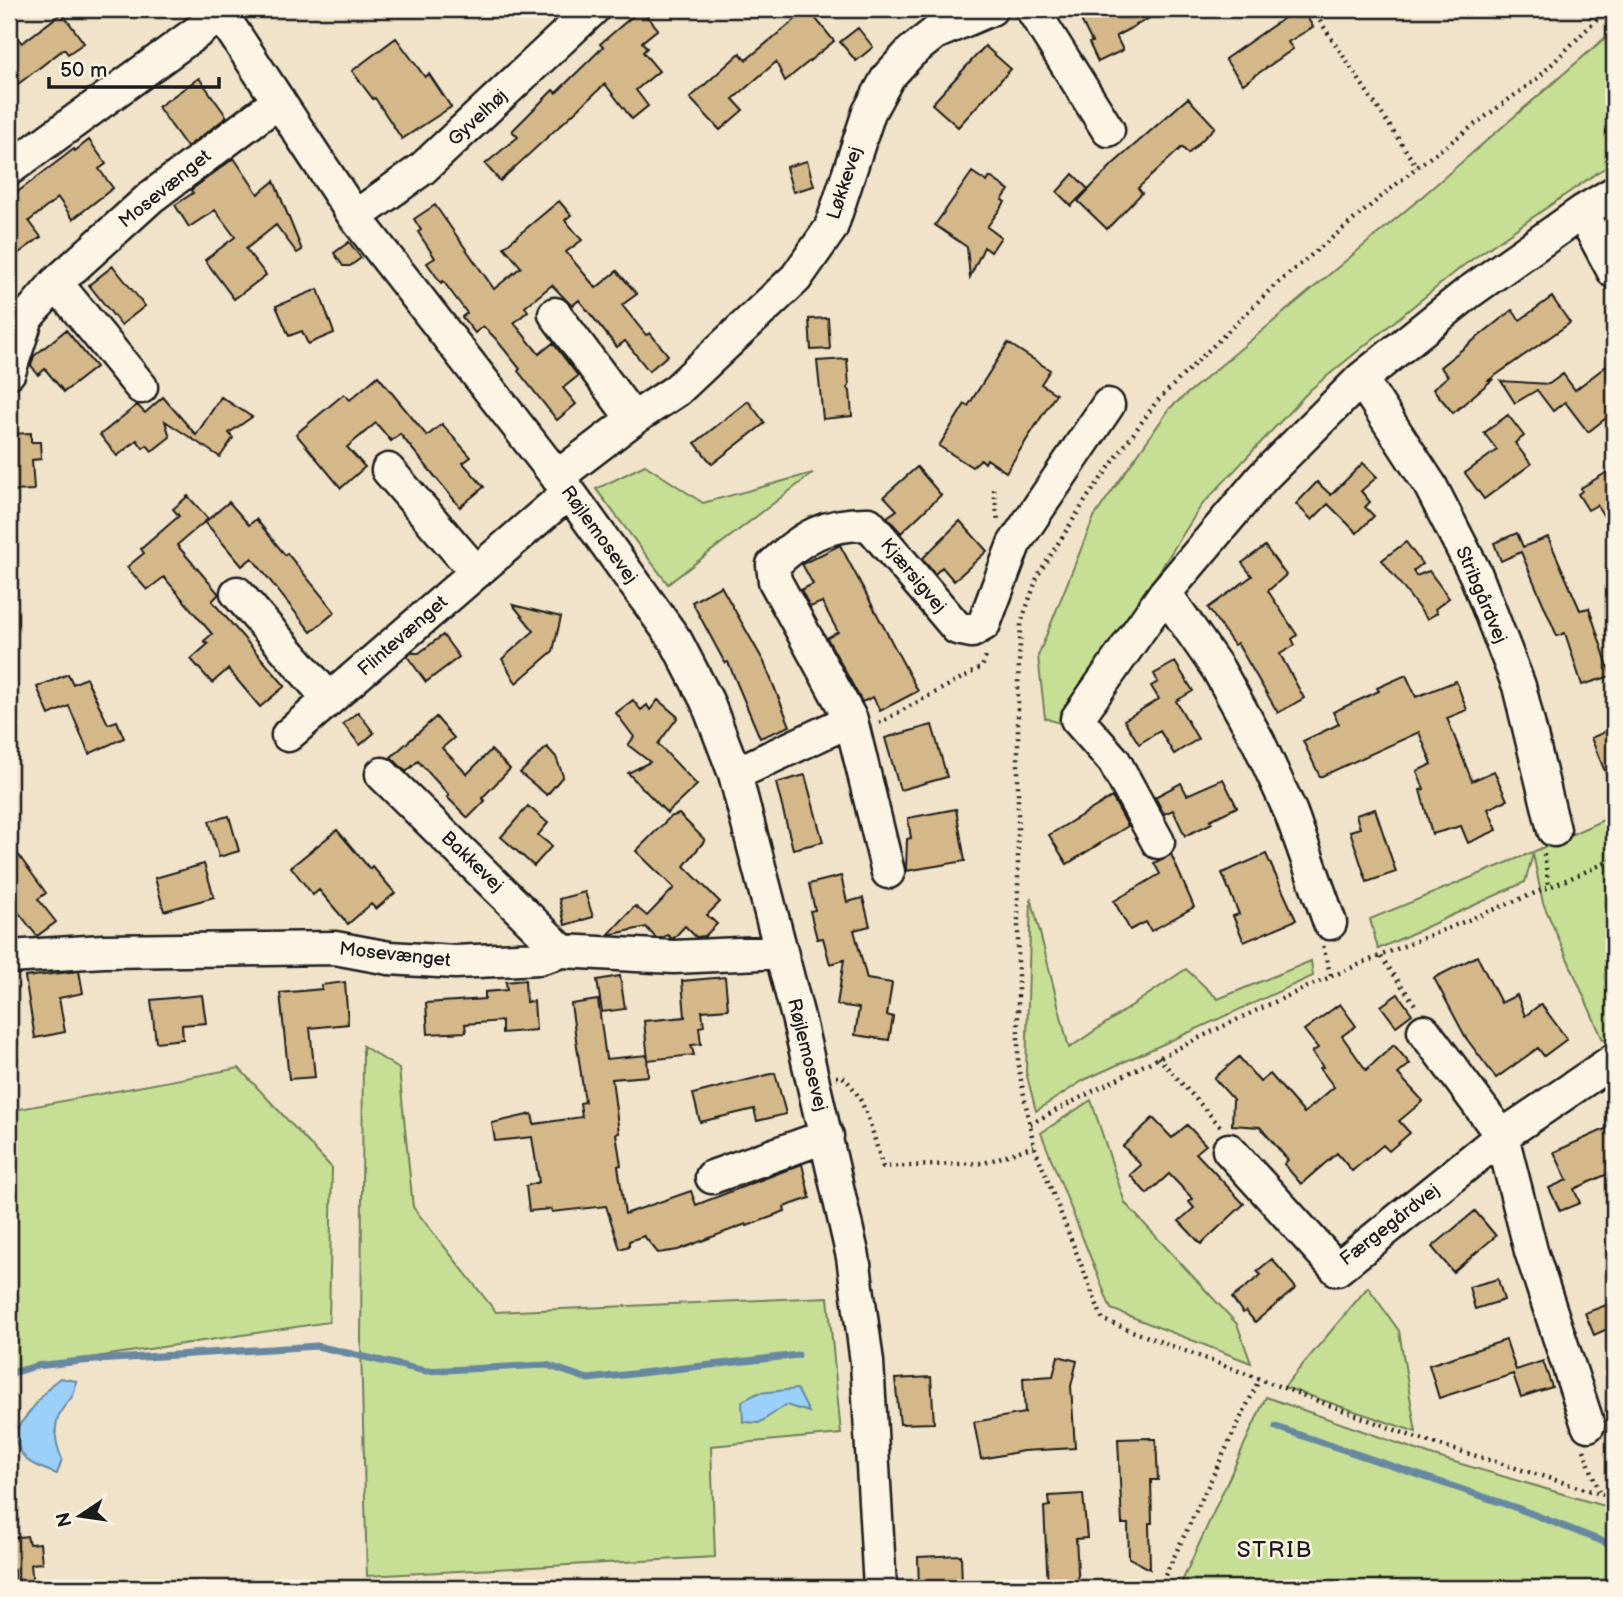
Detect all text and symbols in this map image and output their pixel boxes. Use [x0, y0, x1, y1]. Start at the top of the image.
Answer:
scale bar [49, 46, 219, 90]
text: 50 m [60, 58, 107, 83]
street label: Gyvelhøj [444, 85, 512, 151]
street label: Løkkevej [822, 144, 868, 222]
street label: Mosevænget [114, 145, 216, 233]
street label: Røjlemosevej [556, 482, 642, 588]
street label: Kjærsigvej [875, 534, 951, 618]
street label: Stribgårdvej [1450, 543, 1512, 647]
street label: Flintevænget [353, 591, 453, 681]
street label: Bakkevej [436, 827, 508, 897]
street label: Mosevænget [338, 938, 452, 972]
street label: Røjlemosevej [782, 996, 832, 1114]
street label: Færgegårdvej [1336, 1179, 1444, 1271]
north arrow [46, 1482, 116, 1552]
text: N [52, 1510, 78, 1529]
district label: STRIB [1237, 1536, 1313, 1564]

